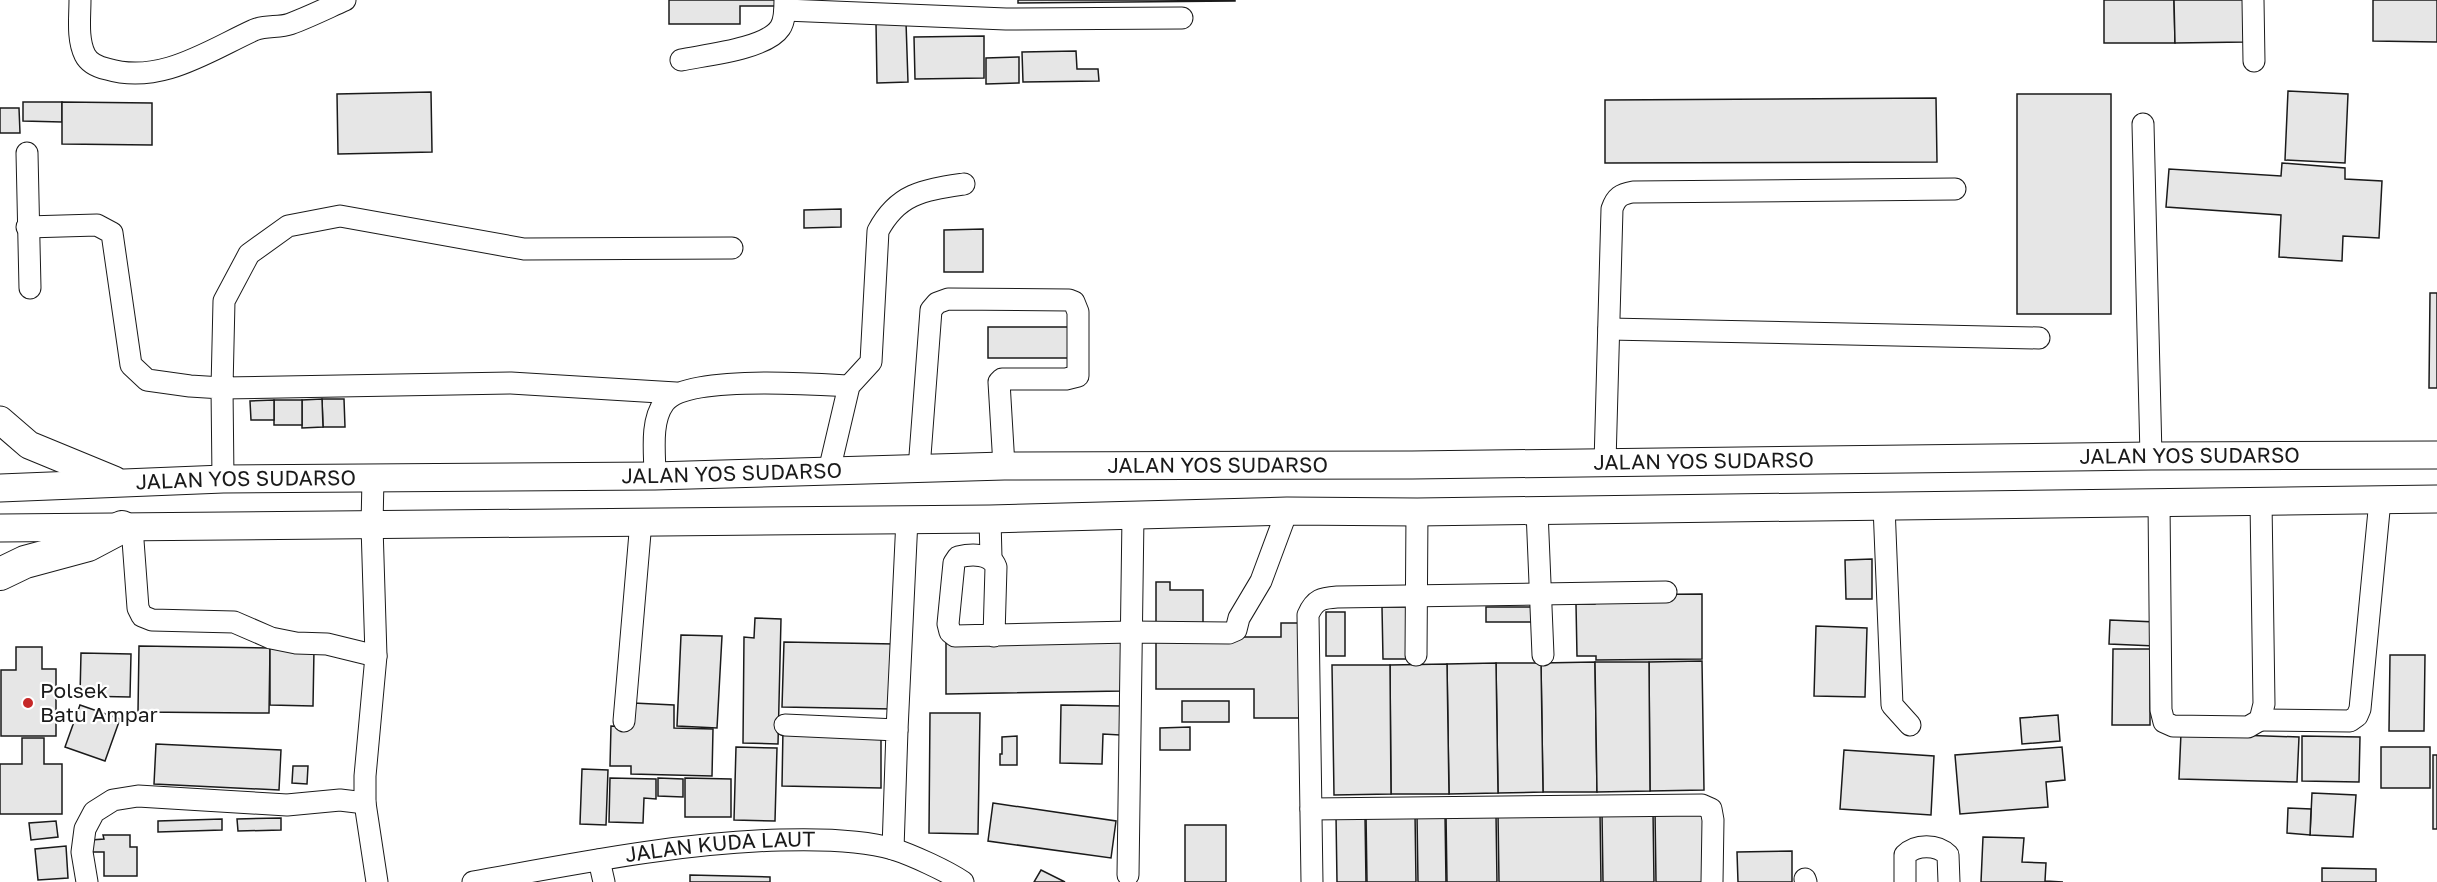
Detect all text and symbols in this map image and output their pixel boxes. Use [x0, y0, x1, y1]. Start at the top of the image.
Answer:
street label: JALAN YOS SUDARSO [2079, 441, 2300, 469]
street label: JALAN YOS SUDARSO [1593, 446, 1814, 475]
street label: JALAN YOS SUDARSO [1107, 451, 1328, 478]
street label: JALAN YOS SUDARSO [621, 457, 842, 488]
street label: JALAN YOS SUDARSO [135, 464, 356, 495]
place label: Polsek Batu Ampar [40, 677, 158, 727]
marker: Polsek Batu Ampar [21, 696, 35, 710]
street label: JALAN KUDA LAUT [623, 826, 815, 867]

